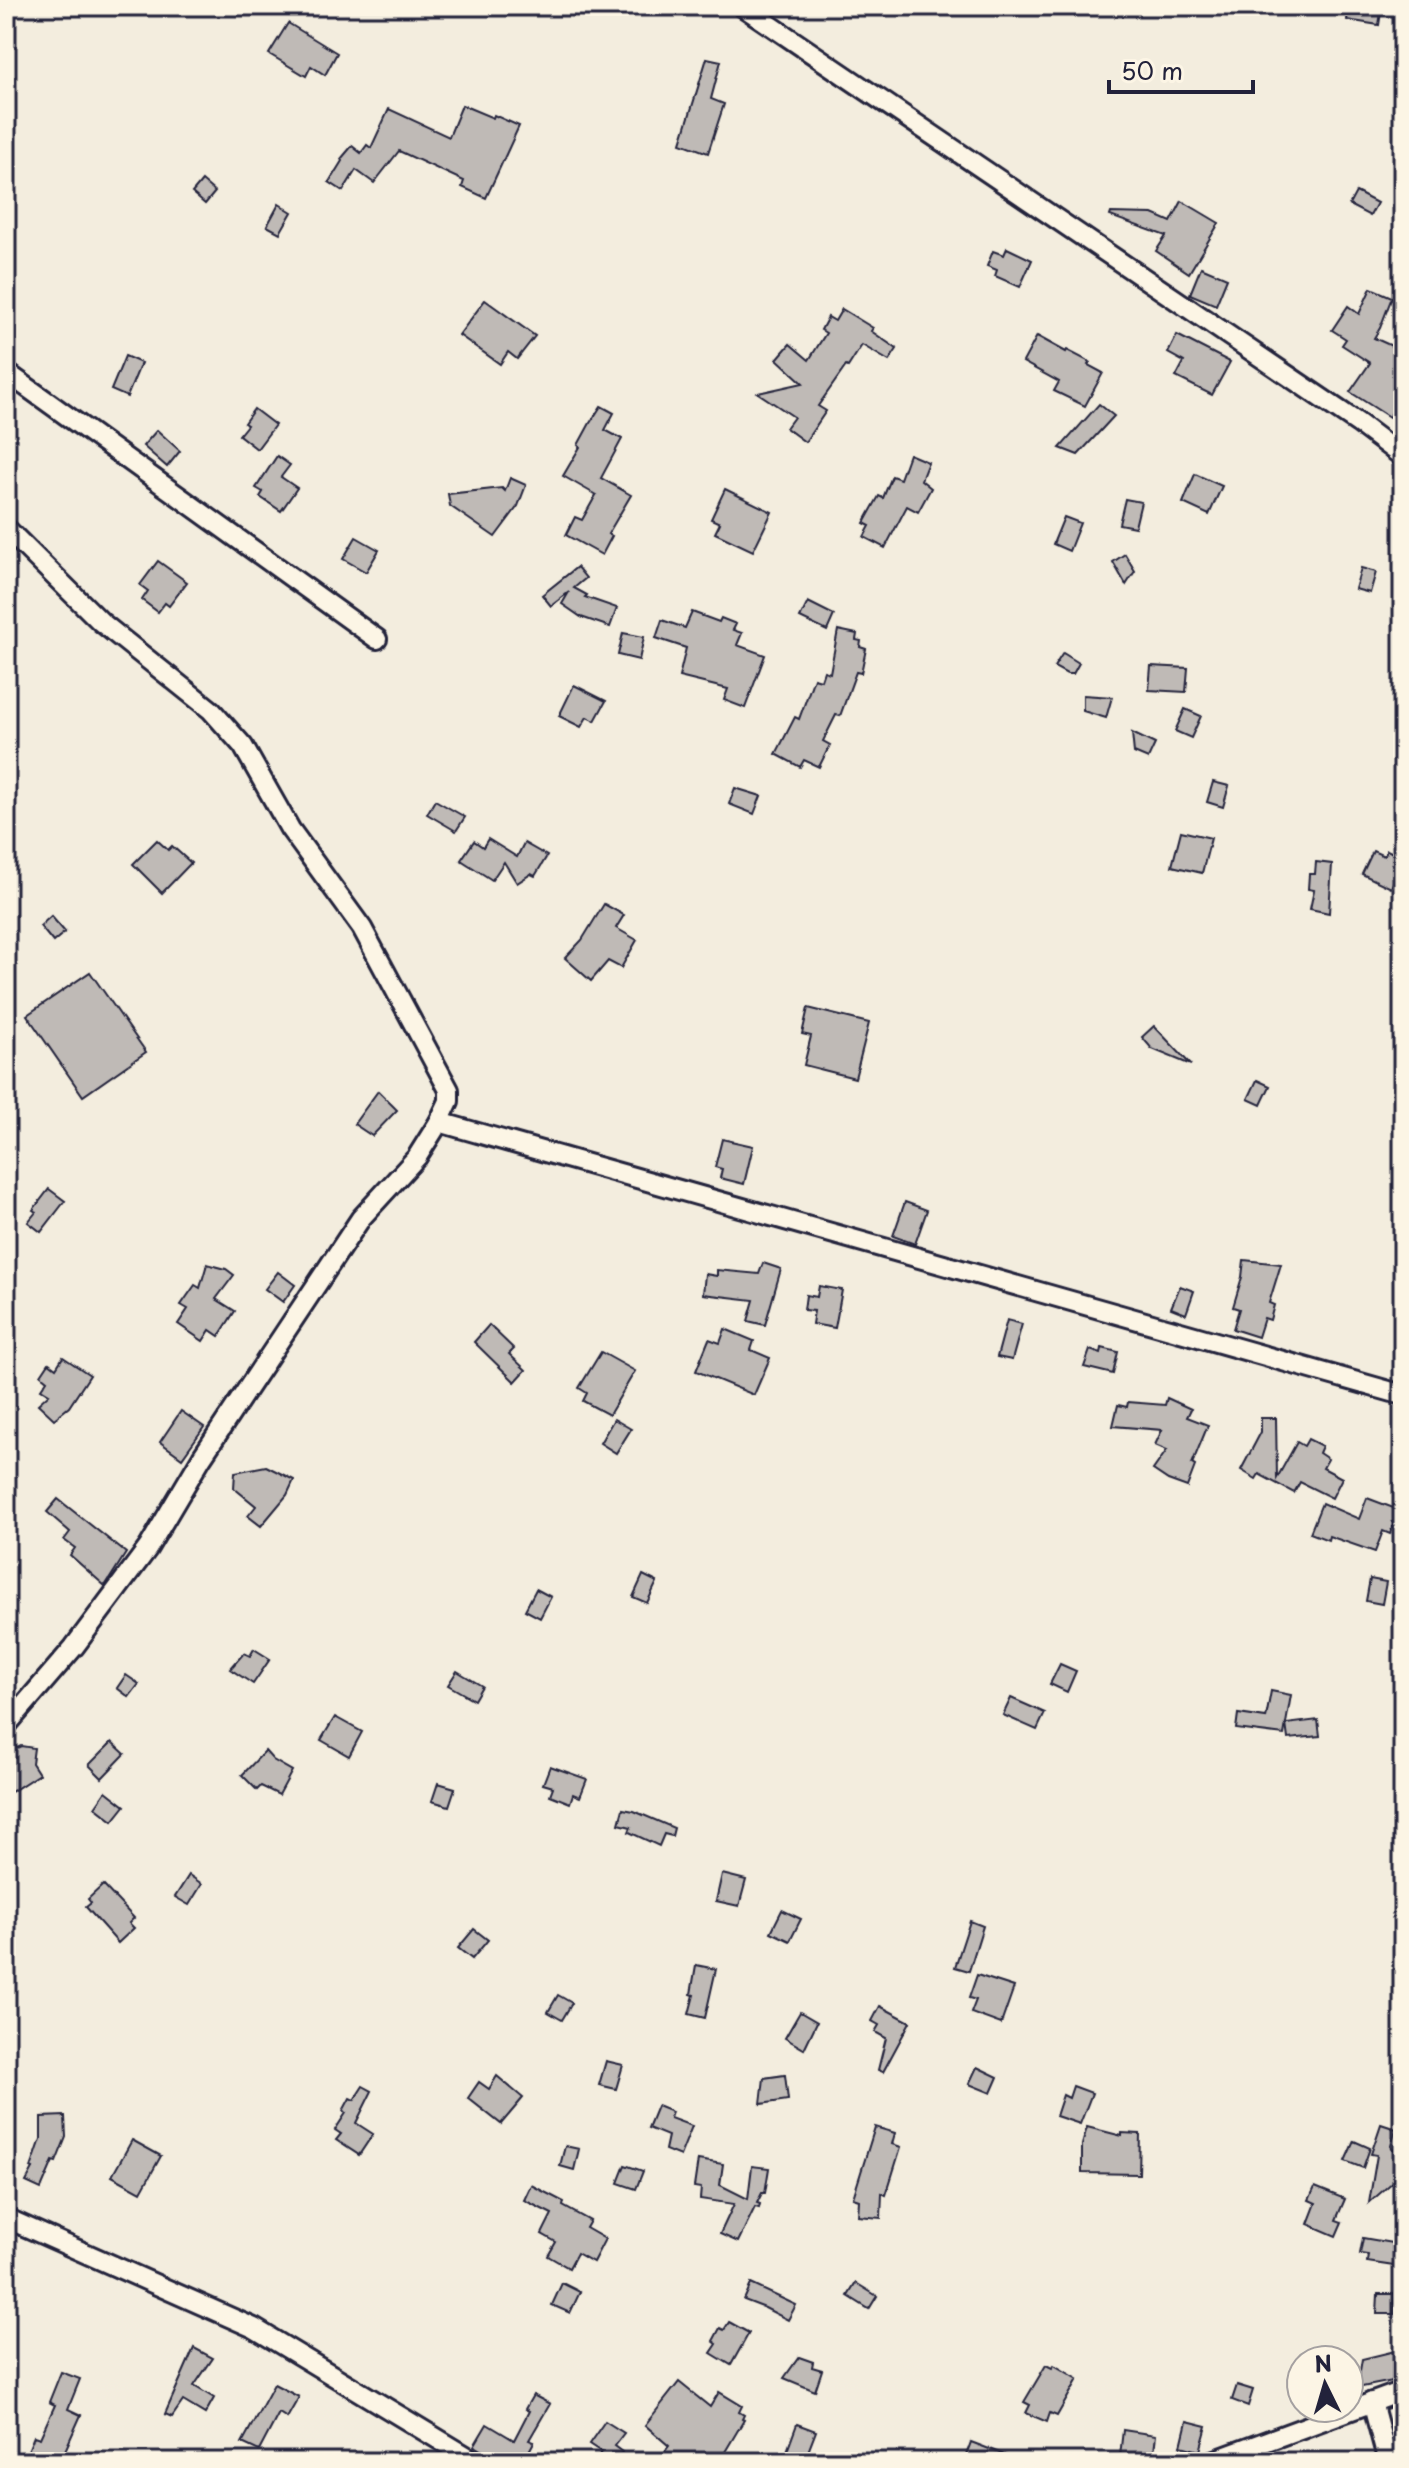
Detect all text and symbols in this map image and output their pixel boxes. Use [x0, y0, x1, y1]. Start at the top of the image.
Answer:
scale bar [1109, 44, 1253, 94]
text: 50 m [1121, 52, 1183, 88]
north arrow [1285, 2344, 1365, 2424]
text: N [1313, 2345, 1333, 2380]

